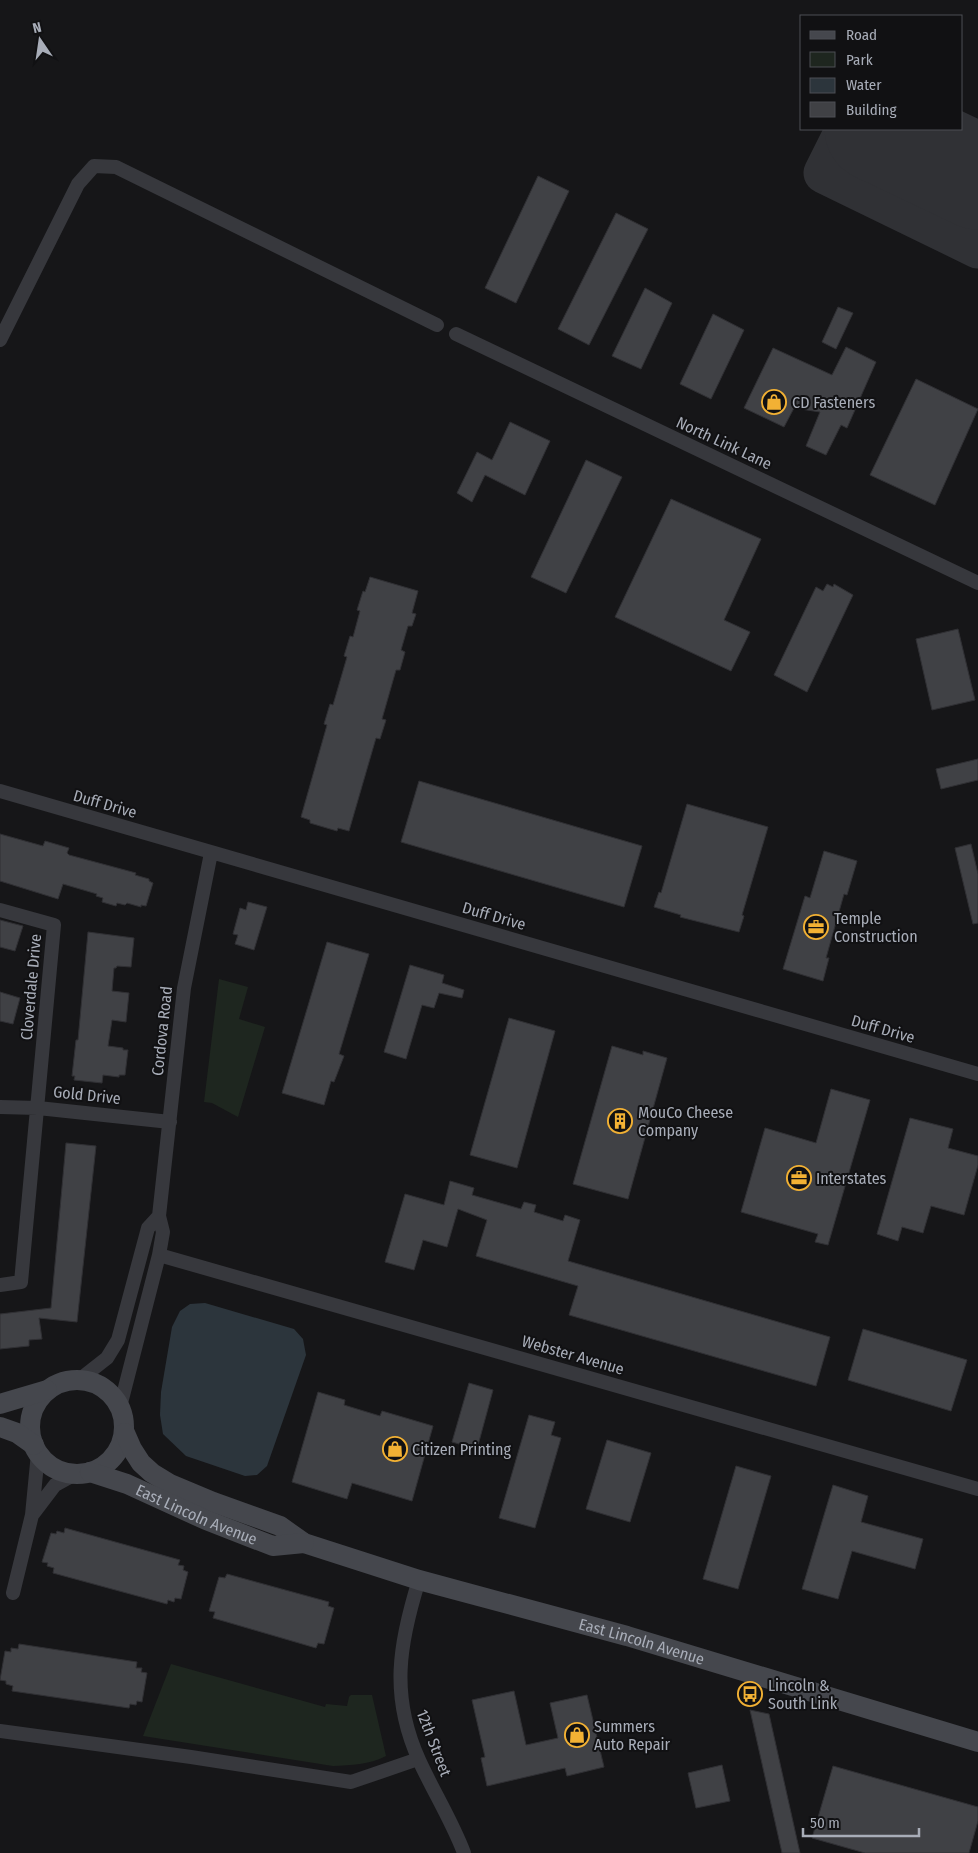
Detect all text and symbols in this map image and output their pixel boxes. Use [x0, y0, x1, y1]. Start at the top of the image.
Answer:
north arrow [15, 15, 65, 65]
legend [800, 15, 963, 130]
text: N [31, 19, 43, 37]
text: Road [846, 26, 877, 44]
text: Park [846, 51, 873, 69]
text: Water [846, 76, 882, 94]
text: Building [846, 101, 897, 119]
shop icon: CD Fasteners [761, 389, 787, 415]
place label: CD Fasteners [792, 393, 875, 412]
street label: North Link Lane [673, 413, 775, 473]
street label: Duff Drive [71, 786, 139, 822]
street label: Duff Drive [460, 898, 528, 934]
place label: Temple Construction [834, 909, 918, 946]
office icon: Temple Construction [803, 914, 829, 940]
street label: Cloverdale Drive [17, 933, 45, 1041]
street label: Cordova Road [148, 985, 176, 1077]
street label: Duff Drive [849, 1011, 917, 1047]
street label: Gold Drive [52, 1082, 122, 1108]
place label: MouCo Cheese Company [638, 1103, 733, 1140]
building icon: MouCo Cheese Company [607, 1108, 633, 1134]
office icon: Interstates [786, 1165, 812, 1191]
place label: Interstates [816, 1169, 887, 1188]
street label: Webster Avenue [520, 1331, 626, 1379]
shop icon: Citizen Printing [382, 1436, 408, 1462]
place label: Citizen Printing [412, 1440, 512, 1459]
street label: East Lincoln Avenue [133, 1480, 260, 1549]
street label: East Lincoln Avenue [577, 1614, 707, 1668]
place label: Lincoln & South Link [768, 1676, 838, 1713]
bus stop icon: Lincoln & South Link [737, 1681, 763, 1707]
street label: 12th Street [413, 1707, 456, 1780]
place label: Summers Auto Repair [594, 1717, 671, 1754]
shop icon: Summers Auto Repair [564, 1722, 590, 1748]
scale bar [803, 1806, 919, 1838]
text: 50 m [810, 1814, 840, 1832]

